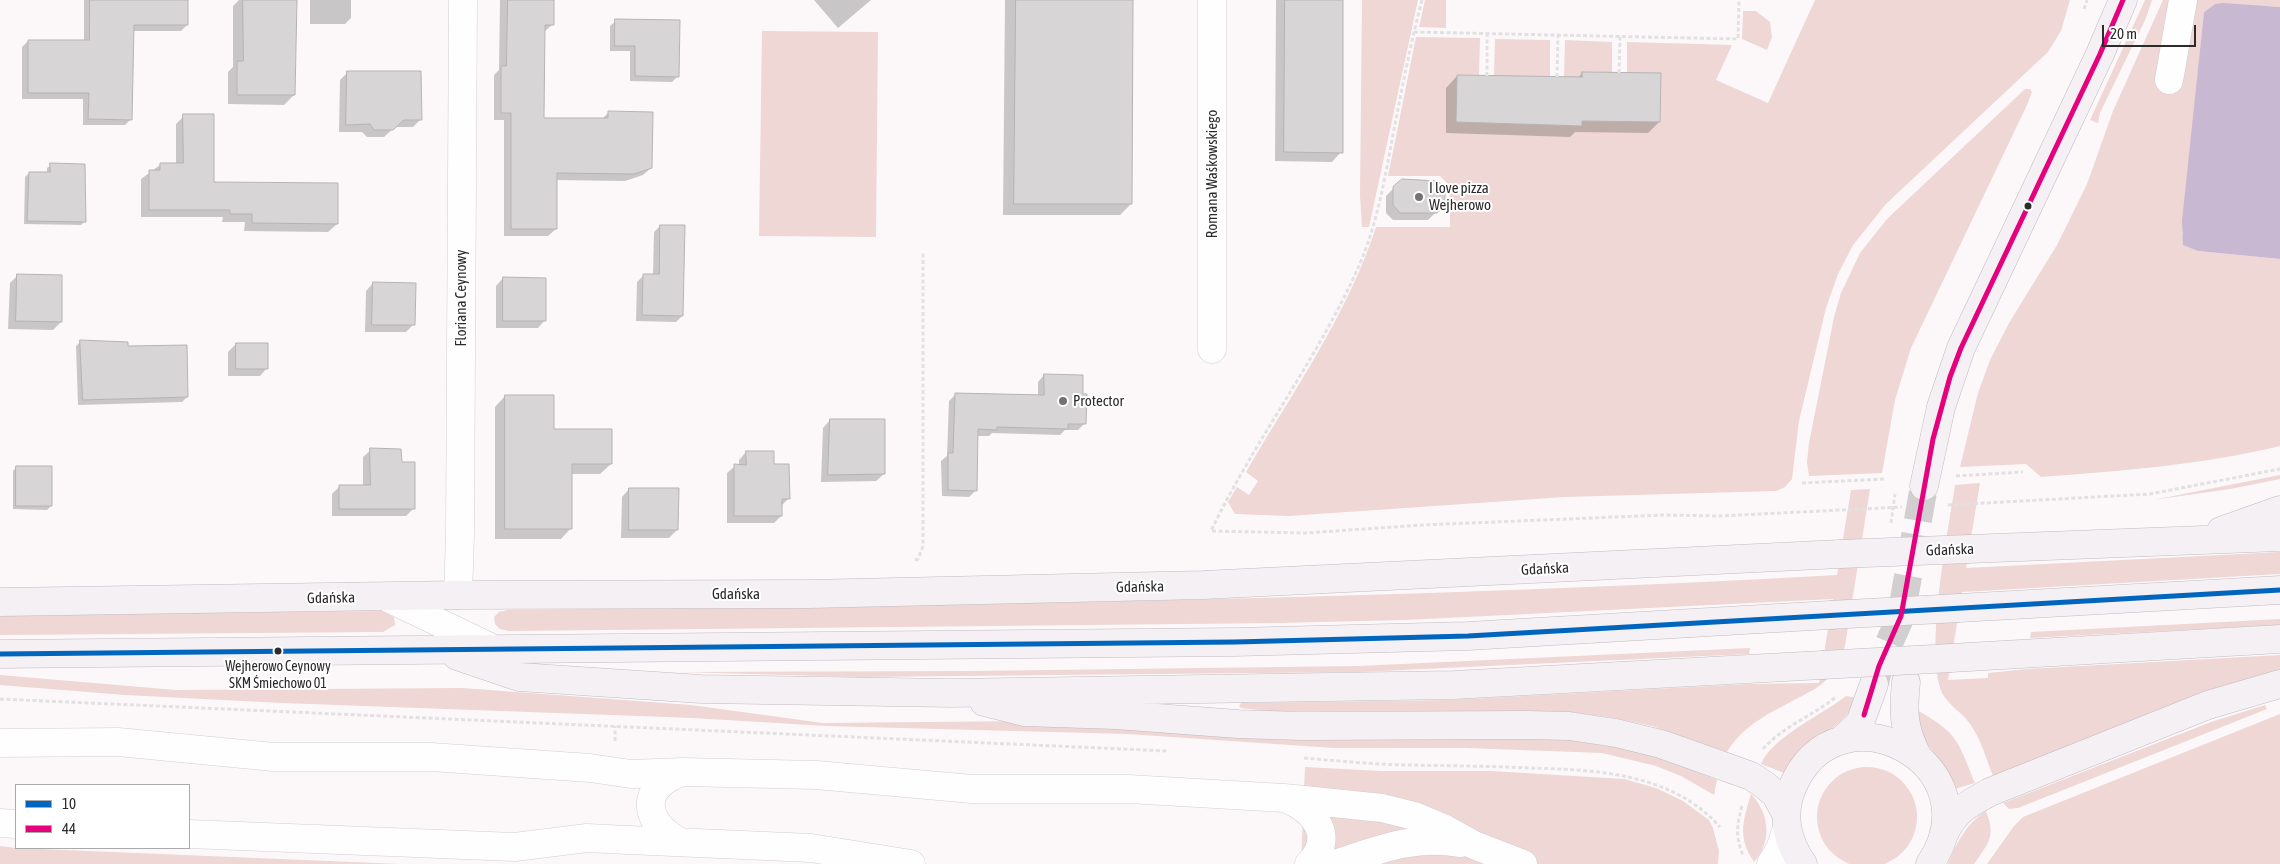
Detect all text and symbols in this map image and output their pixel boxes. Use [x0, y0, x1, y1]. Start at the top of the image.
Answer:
scale bar [2105, 15, 2199, 47]
text: 20 m [2110, 25, 2137, 42]
street label: Romana Waśkowskiego [1203, 110, 1221, 238]
place label: I love pizza Wejherowo [1429, 179, 1491, 214]
marker: I love pizza Wejherowo [1413, 191, 1425, 203]
unlabelled marker [2023, 201, 2033, 211]
street label: Floriana Ceynowy [452, 250, 470, 346]
place label: Protector [1073, 392, 1124, 410]
marker: Protector [1057, 395, 1069, 407]
street label: Gdańska [1926, 540, 1974, 560]
street label: Gdańska [1520, 559, 1570, 579]
street label: Gdańska [1116, 578, 1164, 596]
street label: Gdańska [712, 585, 760, 603]
street label: Gdańska [307, 589, 355, 607]
marker: Wejherowo Ceynowy SKM Śmiechowo 01 [273, 646, 283, 656]
place label: Wejherowo Ceynowy SKM Śmiechowo 01 [225, 659, 331, 692]
legend [15, 784, 190, 849]
text: 10 [62, 795, 76, 812]
text: 44 [62, 820, 76, 837]

